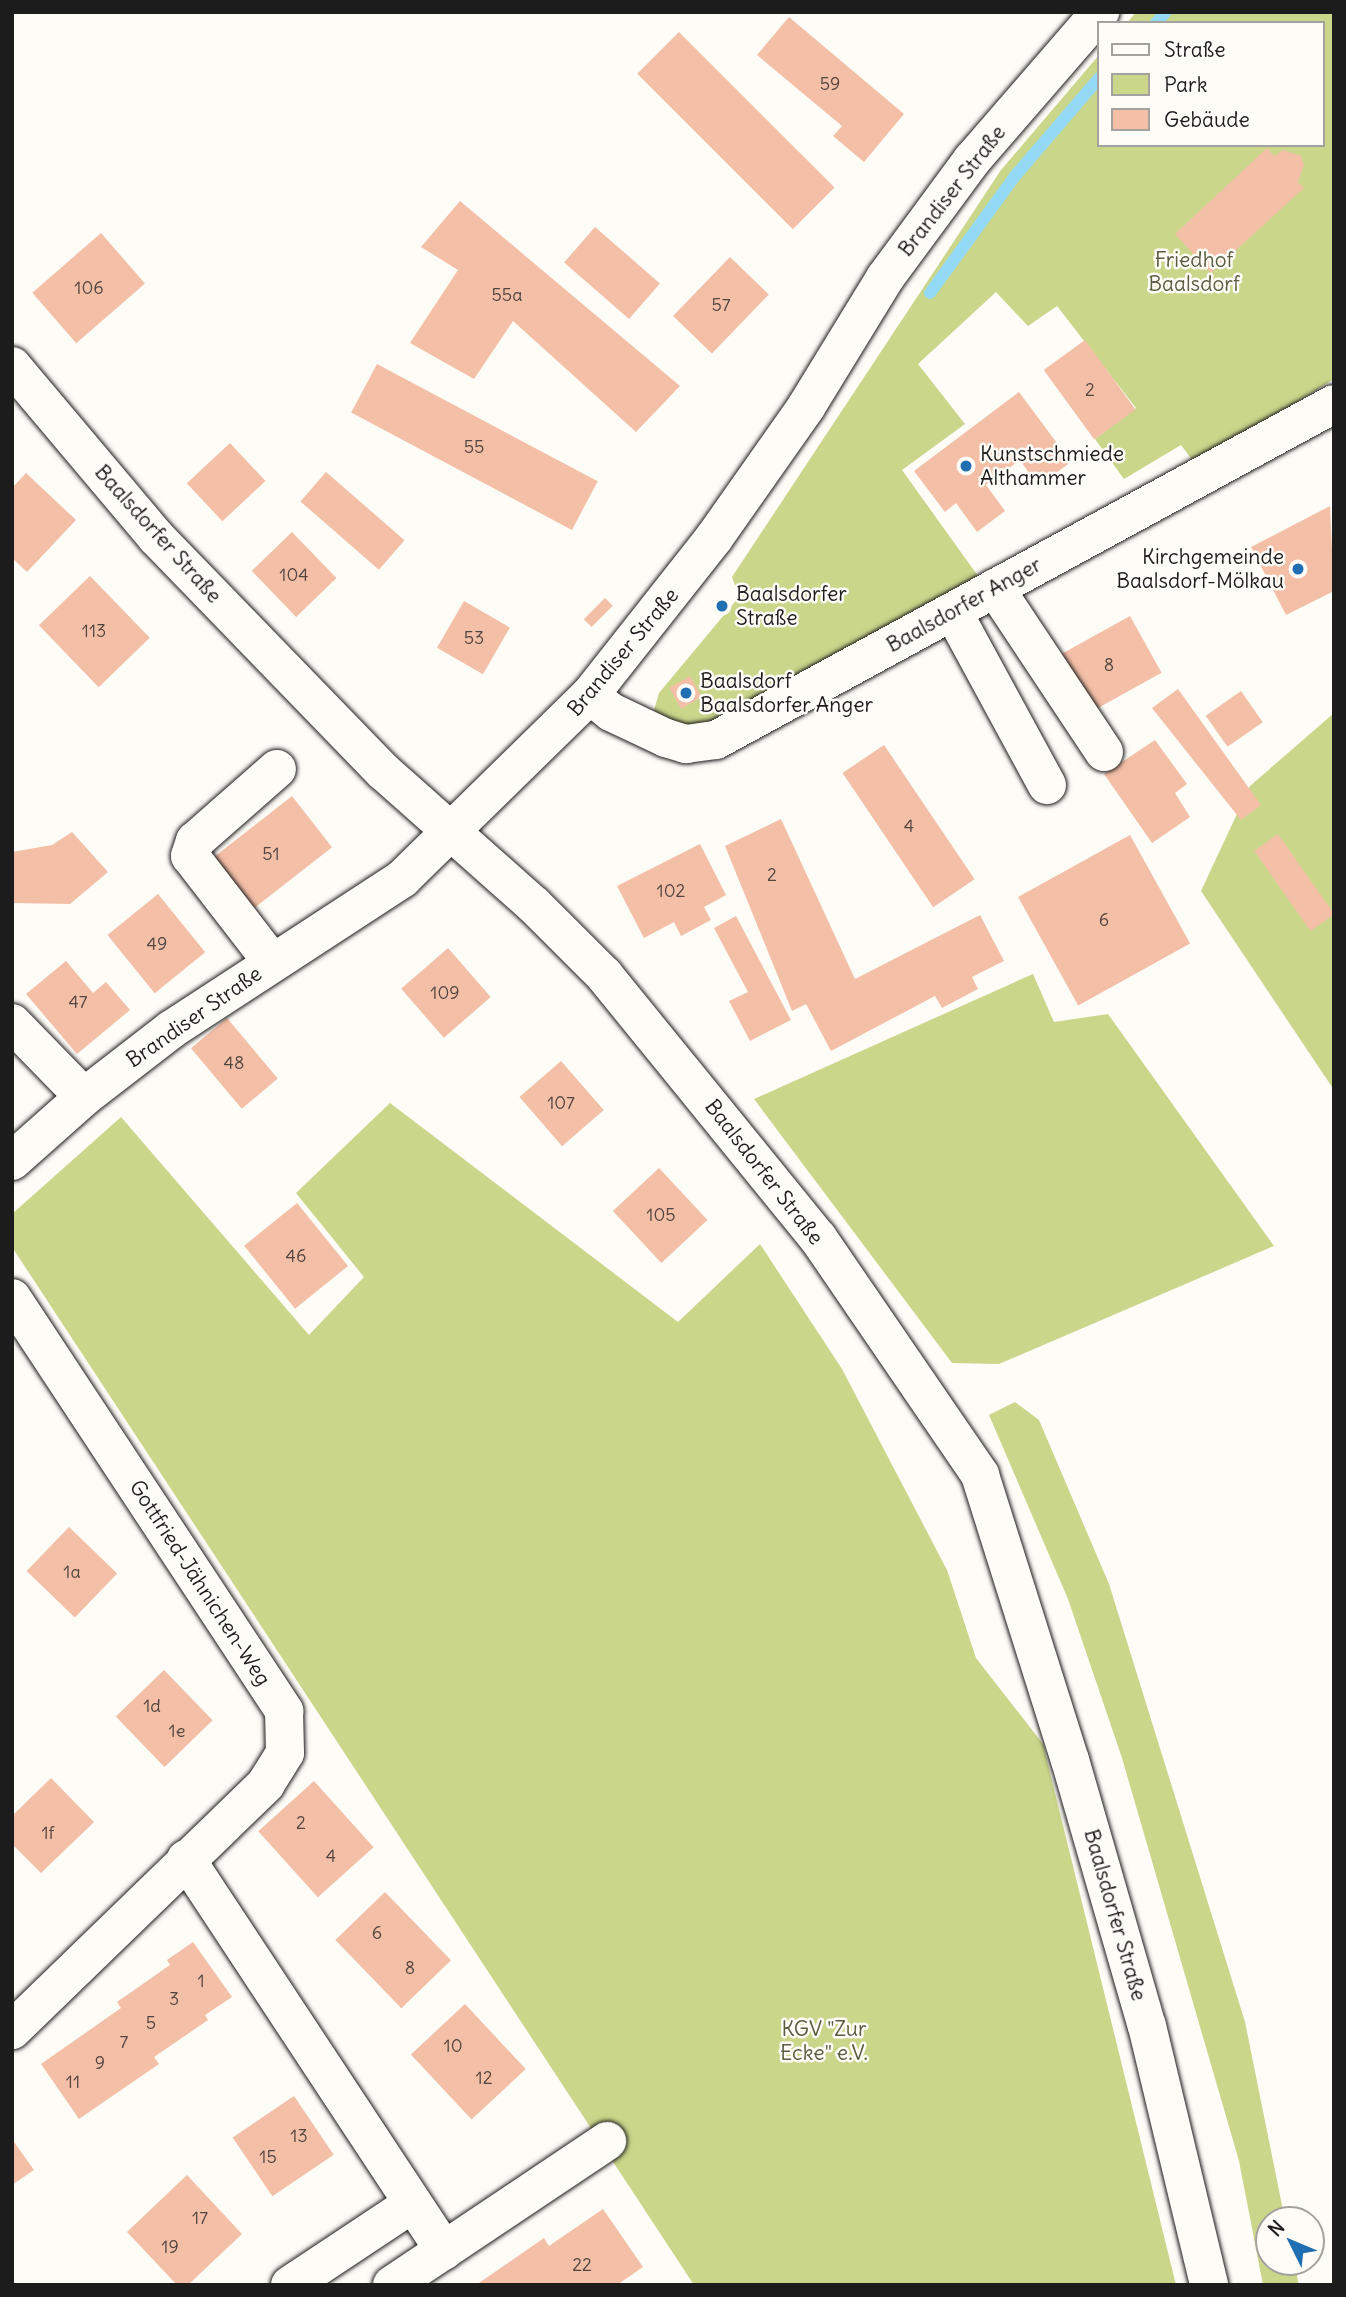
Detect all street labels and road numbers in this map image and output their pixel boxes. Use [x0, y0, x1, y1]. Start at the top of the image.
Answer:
street label: Brandiser Straße [893, 121, 1011, 261]
street label: Baalsdorfer Straße [89, 460, 227, 608]
street label: Baalsdorfer Anger [882, 552, 1046, 658]
street label: Brandiser Straße [562, 583, 684, 721]
street label: Brandiser Straße [122, 961, 266, 1073]
street label: Baalsdorfer Straße [699, 1094, 829, 1250]
street label: Gottfried-Jähnichen-Weg [124, 1475, 276, 1691]
street label: Baalsdorfer Straße [1078, 1826, 1152, 2004]

